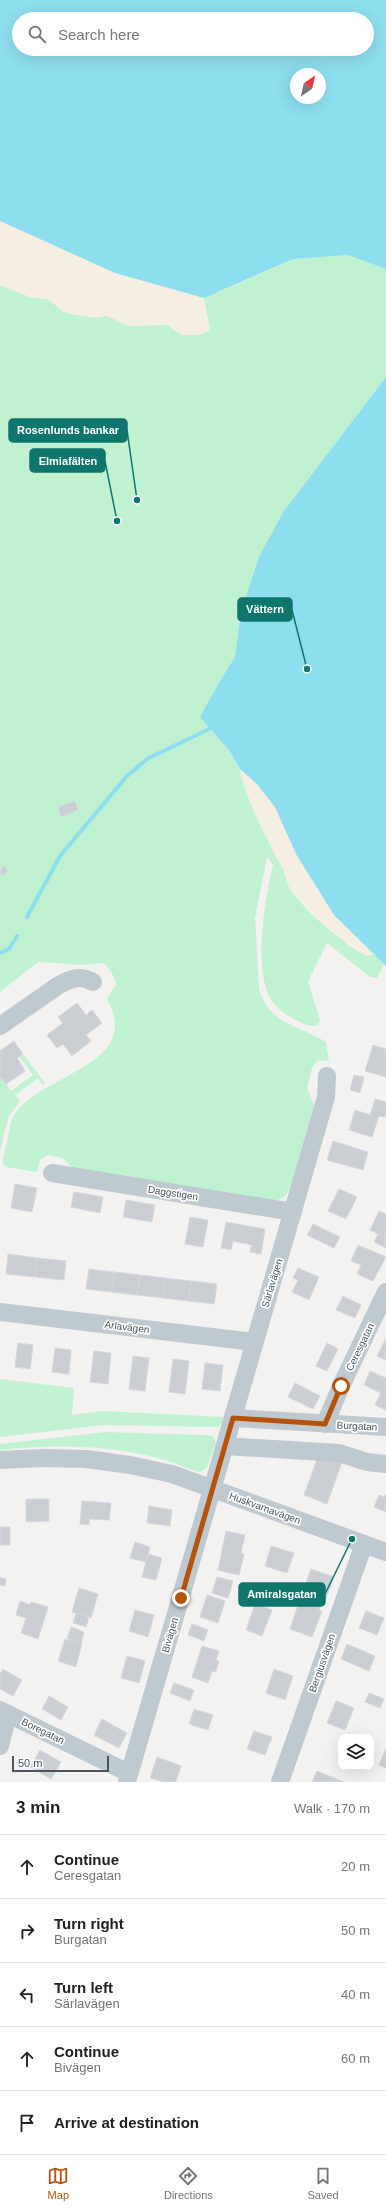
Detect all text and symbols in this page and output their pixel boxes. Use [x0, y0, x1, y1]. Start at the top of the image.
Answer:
search box [12, 12, 374, 56]
icon: search [26, 23, 48, 45]
text: Search here [58, 26, 140, 43]
north arrow [290, 68, 326, 104]
callout: Rosenlunds bankar [9, 419, 127, 442]
text: Rosenlunds bankar [17, 424, 120, 436]
callout: Elmiafälten [30, 449, 105, 472]
text: Elmiafälten [39, 455, 98, 467]
callout: Vättern [238, 598, 292, 621]
text: Vättern [246, 603, 284, 615]
street label: Daggstigen [147, 1184, 199, 1202]
street label: Särlavägen [259, 1257, 285, 1309]
street label: Arlavägen [104, 1319, 150, 1335]
street label: Ceresgatan [344, 1321, 376, 1373]
route start [332, 1377, 350, 1395]
street label: Burgatan [336, 1419, 378, 1433]
street label: Huskvarnavägen [228, 1490, 302, 1526]
callout: Amiralsgatan [239, 1583, 325, 1606]
text: Amiralsgatan [247, 1588, 317, 1600]
route end [172, 1589, 190, 1607]
street label: Bivägen [160, 1616, 180, 1654]
street label: Bergiusvägen [307, 1632, 337, 1694]
street label: Boregatan [20, 1716, 66, 1746]
map controls [338, 1734, 374, 1770]
button: layers [338, 1734, 374, 1770]
scale bar [12, 1754, 109, 1773]
text: 50 m [18, 1757, 42, 1769]
text: 3 min [16, 1798, 60, 1817]
text: Walk · 170 m [294, 1801, 370, 1816]
text: Continue [54, 1851, 119, 1868]
icon: ahead [16, 1856, 38, 1878]
text: 20 m [341, 1859, 370, 1874]
text: Ceresgatan [54, 1868, 121, 1883]
text: Turn right [54, 1915, 124, 1932]
icon: right [16, 1920, 38, 1942]
text: 50 m [341, 1923, 370, 1938]
text: Burgatan [54, 1932, 107, 1947]
text: Turn left [54, 1979, 113, 1996]
icon: left [16, 1984, 38, 2006]
text: 40 m [341, 1987, 370, 2002]
text: Särlavägen [54, 1996, 120, 2011]
text: Continue [54, 2043, 119, 2060]
icon: ahead [16, 2048, 38, 2070]
text: 60 m [341, 2051, 370, 2066]
text: Bivägen [54, 2060, 101, 2075]
icon: arrive [16, 2112, 38, 2134]
text: Arrive at destination [54, 2114, 199, 2131]
tab: Map [47, 2165, 69, 2201]
tab: Directions [164, 2165, 213, 2201]
tab: Saved [307, 2165, 339, 2201]

